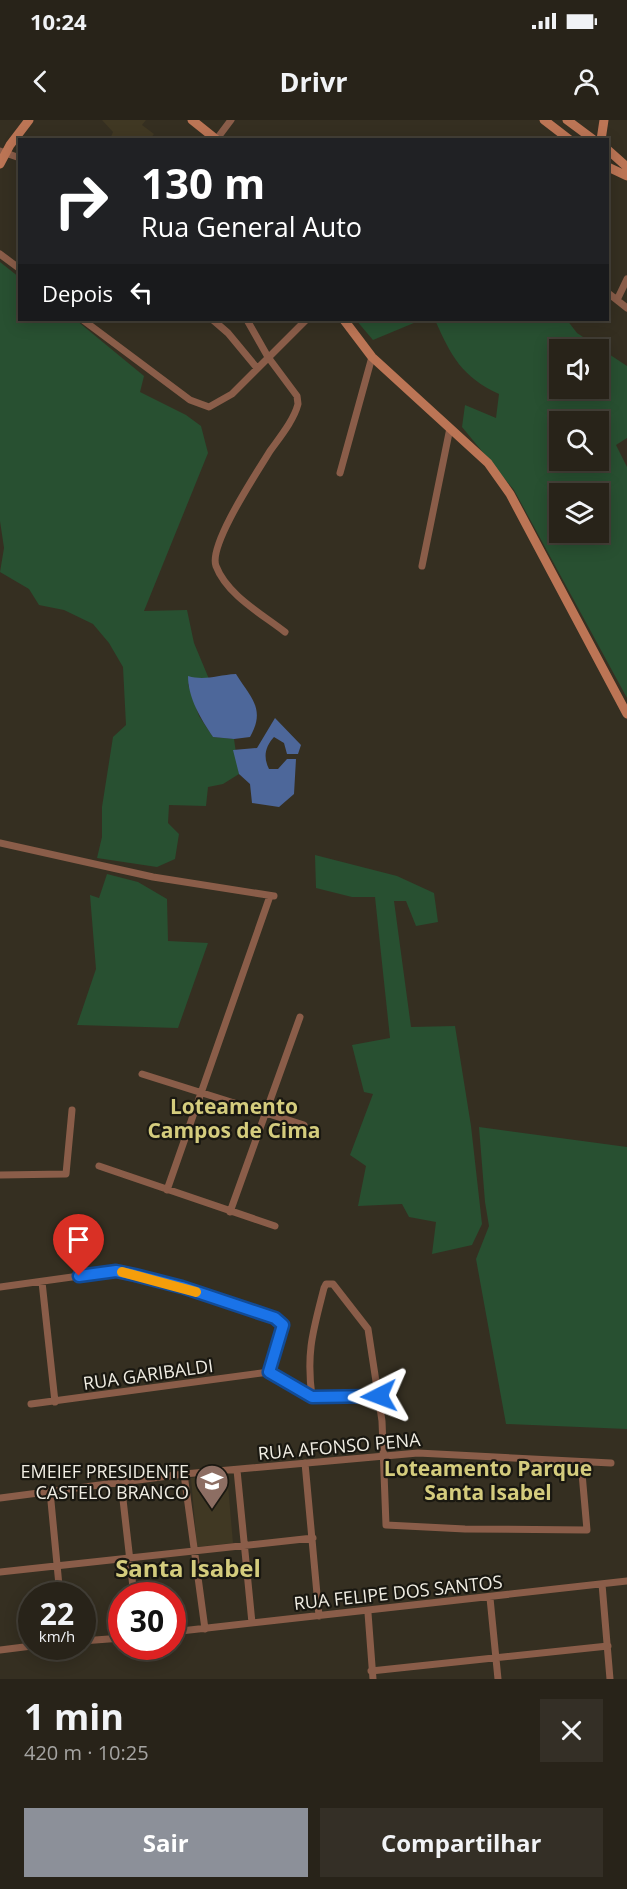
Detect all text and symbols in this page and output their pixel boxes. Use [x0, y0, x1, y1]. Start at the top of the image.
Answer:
text: 10:24 [30, 6, 87, 36]
text: Drivr [279, 63, 348, 100]
icon: back [24, 65, 57, 98]
icon: person [570, 65, 603, 98]
text: 130 m [141, 154, 265, 211]
icon: right [42, 162, 120, 240]
text: Rua General Auto [141, 208, 362, 245]
icon: left [125, 276, 158, 309]
text: Depois [42, 278, 113, 308]
map controls [549, 339, 609, 543]
button: sound [549, 339, 609, 399]
button: search [549, 411, 609, 471]
button: layers [549, 483, 609, 543]
district label: Loteamento Campos de Cima [147, 1092, 321, 1144]
pin [53, 1214, 104, 1276]
icon: arrive [62, 1223, 95, 1256]
street label: RUA GARIBALDI [81, 1353, 215, 1395]
position arrow [347, 1364, 411, 1428]
street label: RUA AFONSO PENA [257, 1427, 422, 1465]
district label: Loteamento Parque Santa Isabel [384, 1454, 592, 1506]
place label: EMEIEF PRESIDENTE CASTELO BRANCO [20, 1459, 189, 1504]
school or university icon: EMEIEF PRESIDENTE CASTELO BRANCO [194, 1463, 230, 1510]
district label: Santa Isabel [115, 1551, 261, 1584]
street label: RUA FELIPE DOS SANTOS [292, 1569, 504, 1615]
speed limit sign: 30 [108, 1582, 186, 1660]
text: 22 [40, 1593, 74, 1634]
text: km/h [39, 1626, 75, 1646]
text: 1 min [24, 1692, 124, 1741]
button: close [540, 1699, 603, 1762]
text: 420 m · 10:25 [24, 1739, 149, 1766]
button: Sair [24, 1808, 308, 1877]
button: Compartilhar [320, 1808, 603, 1877]

